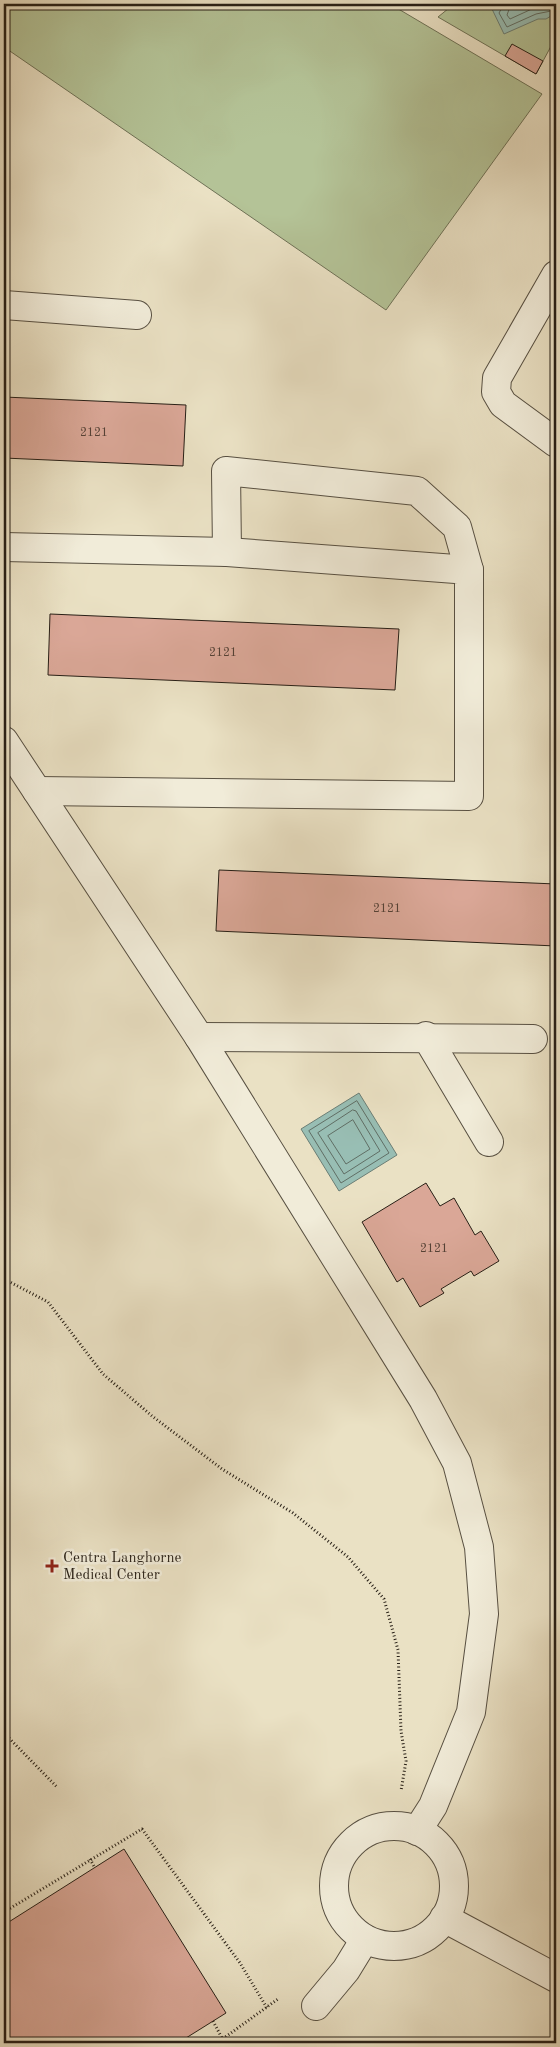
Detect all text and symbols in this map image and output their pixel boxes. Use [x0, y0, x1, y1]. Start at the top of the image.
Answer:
house number: 2121 [80, 427, 108, 439]
house number: 2121 [209, 647, 237, 659]
house number: 2121 [373, 903, 401, 915]
house number: 2121 [420, 1243, 448, 1255]
place label: Centra Langhorne Medical Center [63, 1551, 182, 1583]
marker: Centra Langhorne Medical Center [45, 1559, 59, 1573]

